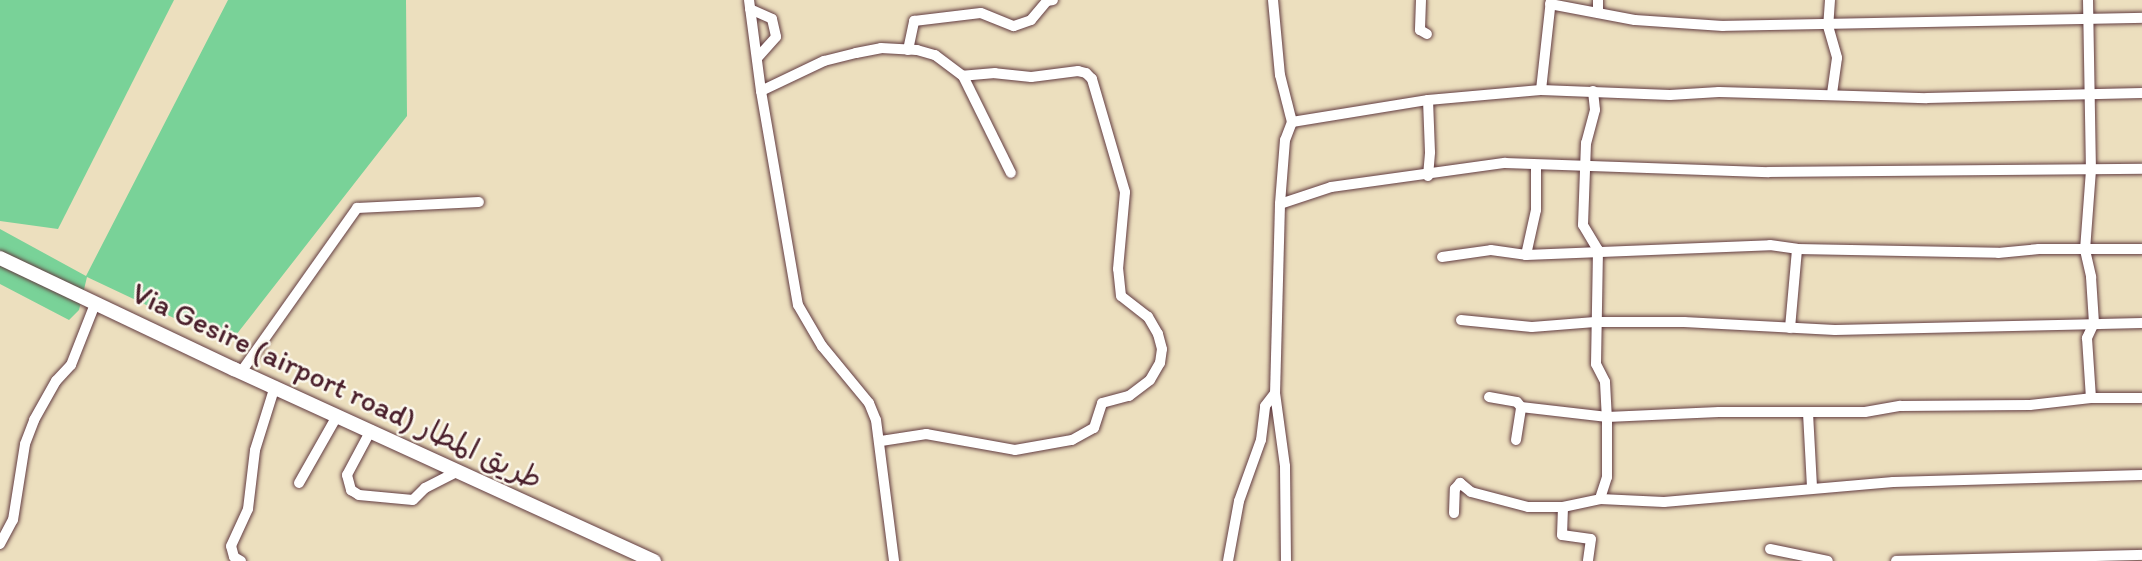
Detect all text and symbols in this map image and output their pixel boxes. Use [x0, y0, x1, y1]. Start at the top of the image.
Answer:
street label: Via Gesire (airport road) طريق المطار [127, 275, 547, 497]

